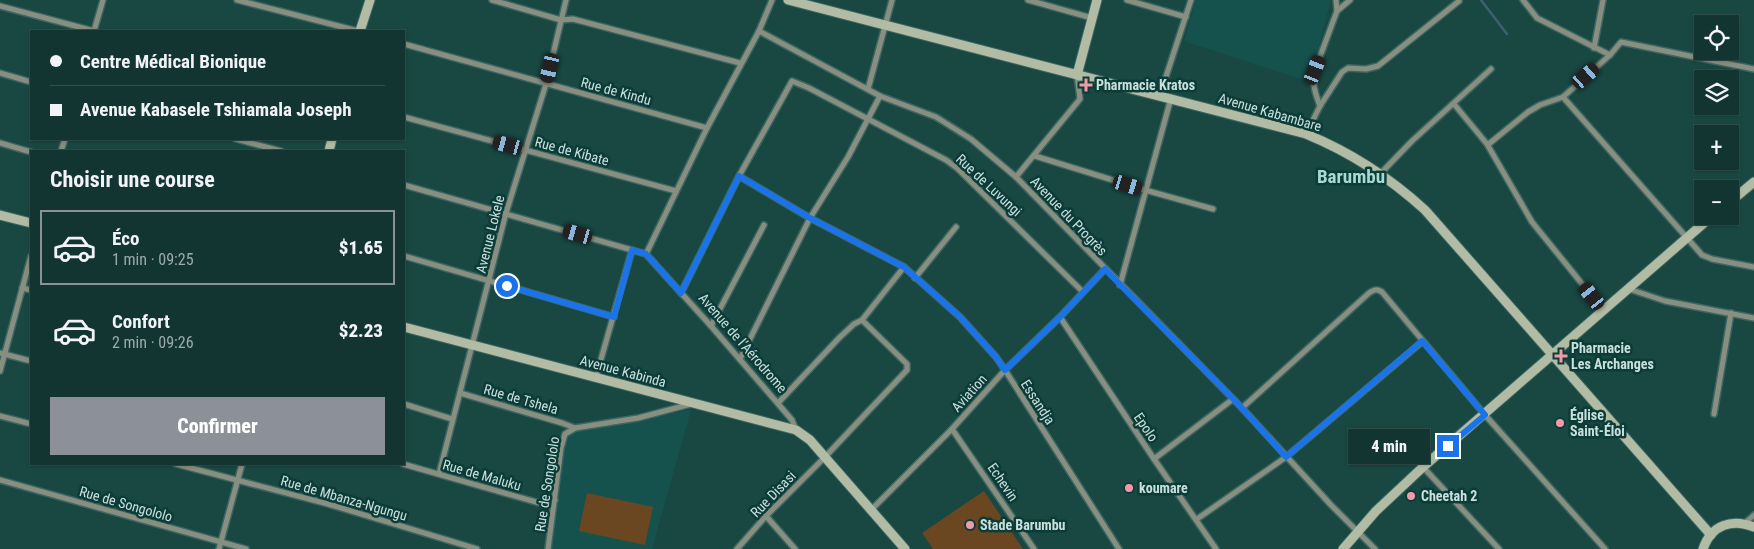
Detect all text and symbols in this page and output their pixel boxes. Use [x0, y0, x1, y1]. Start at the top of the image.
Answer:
map controls [1694, 15, 1739, 225]
button: locate [1694, 15, 1739, 60]
text: Centre Médical Bionique [80, 50, 266, 73]
car [539, 52, 560, 84]
car [1302, 53, 1327, 87]
car [1569, 60, 1602, 92]
button: layers [1694, 70, 1739, 115]
street label: Rue de Kindu [579, 74, 653, 108]
place label: Pharmacie Kratos [1096, 77, 1195, 93]
marker: Pharmacie Kratos [1080, 79, 1092, 91]
street label: Avenue Kabambare [1217, 90, 1324, 134]
text: Avenue Kabasele Tshiamala Joseph [80, 98, 352, 121]
button: + [1694, 125, 1739, 170]
street label: Rue de Kibate [533, 133, 611, 169]
car [491, 134, 524, 156]
street label: Rue de Luvungi [953, 151, 1025, 219]
district label: Barumbu [1317, 165, 1385, 188]
text: Choisir une course [50, 167, 215, 192]
street label: Avenue du Progrès [1027, 173, 1111, 259]
car [1111, 173, 1144, 197]
button: − [1694, 180, 1739, 225]
street label: Avenue Lokele [473, 193, 508, 275]
car [561, 223, 594, 245]
icon: car [52, 225, 97, 270]
text: Éco [112, 227, 139, 250]
text: $1.65 [339, 236, 383, 259]
text: 1 min · 09:25 [112, 250, 194, 269]
route start [496, 275, 518, 297]
car [1576, 280, 1607, 312]
street label: Avenue de l’Aérodrome [696, 290, 791, 396]
icon: car [52, 308, 97, 353]
text: Confort [112, 310, 170, 333]
text: $2.23 [339, 319, 383, 342]
text: 2 min · 09:26 [112, 333, 194, 352]
place label: Pharmacie Les Archanges [1571, 340, 1654, 372]
marker: Pharmacie Les Archanges [1555, 350, 1567, 362]
street label: Avenue Kabinda [578, 352, 668, 390]
street label: Aviation [948, 371, 990, 415]
street label: Essandja [1018, 377, 1058, 427]
street label: Rue de Tshela [482, 381, 560, 417]
button: Confirmer [50, 397, 385, 455]
place label: Église Saint-Éloi [1570, 406, 1625, 439]
street label: Epolo [1131, 410, 1161, 444]
marker: Église Saint-Éloi [1554, 417, 1566, 429]
callout: 4 min [1348, 428, 1430, 464]
street label: Rue de Songololo [532, 435, 562, 533]
route end [1437, 435, 1459, 457]
text: 4 min [1371, 437, 1407, 456]
street label: Rue de Maluku [441, 456, 523, 494]
street label: Echevin [984, 460, 1022, 504]
street label: Rue Disasi [747, 468, 799, 520]
street label: Rue de Mbanza-Ngungu [279, 472, 409, 524]
place label: koumare [1139, 480, 1188, 496]
marker: koumare [1123, 482, 1135, 494]
street label: Rue de Songololo [78, 483, 174, 525]
place label: Cheetah 2 [1421, 488, 1477, 504]
marker: Cheetah 2 [1405, 490, 1417, 502]
place label: Stade Barumbu [980, 517, 1066, 533]
marker: Stade Barumbu [964, 519, 976, 531]

